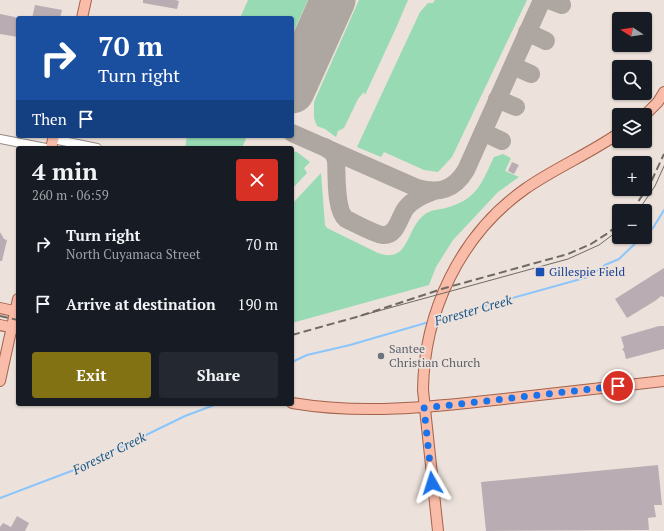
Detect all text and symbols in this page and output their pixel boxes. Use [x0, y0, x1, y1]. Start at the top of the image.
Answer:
north arrow [612, 12, 652, 52]
map controls [612, 12, 652, 244]
text: 70 m [98, 27, 163, 64]
icon: right [32, 32, 84, 84]
button: search [612, 60, 652, 100]
text: Turn right [98, 63, 180, 87]
icon: arrive [75, 108, 97, 130]
button: layers [612, 108, 652, 148]
text: Then [32, 109, 67, 129]
text: 4 min [32, 155, 98, 187]
button: + [612, 156, 652, 196]
button: close [236, 159, 278, 201]
text: 260 m · 06:59 [32, 186, 109, 204]
button: − [612, 204, 652, 244]
text: Turn right [66, 225, 141, 245]
icon: right [32, 233, 54, 255]
text: 70 m [245, 234, 278, 254]
text: North Cuyamaca Street [66, 245, 201, 263]
place label: Gillespie Field [549, 264, 625, 279]
marker: Gillespie Field [534, 266, 546, 278]
water label: Forester Creek [431, 290, 514, 330]
icon: arrive [32, 293, 54, 315]
text: Arrive at destination [66, 294, 216, 314]
text: 190 m [237, 294, 278, 314]
place label: Santee Christian Church [389, 341, 480, 370]
marker: Santee Christian Church [376, 351, 386, 361]
button: Exit [32, 352, 151, 398]
button: Share [159, 352, 278, 398]
pin [601, 369, 635, 403]
icon: arrive [607, 375, 629, 397]
water label: Forester Creek [68, 427, 149, 479]
position arrow [411, 462, 453, 504]

